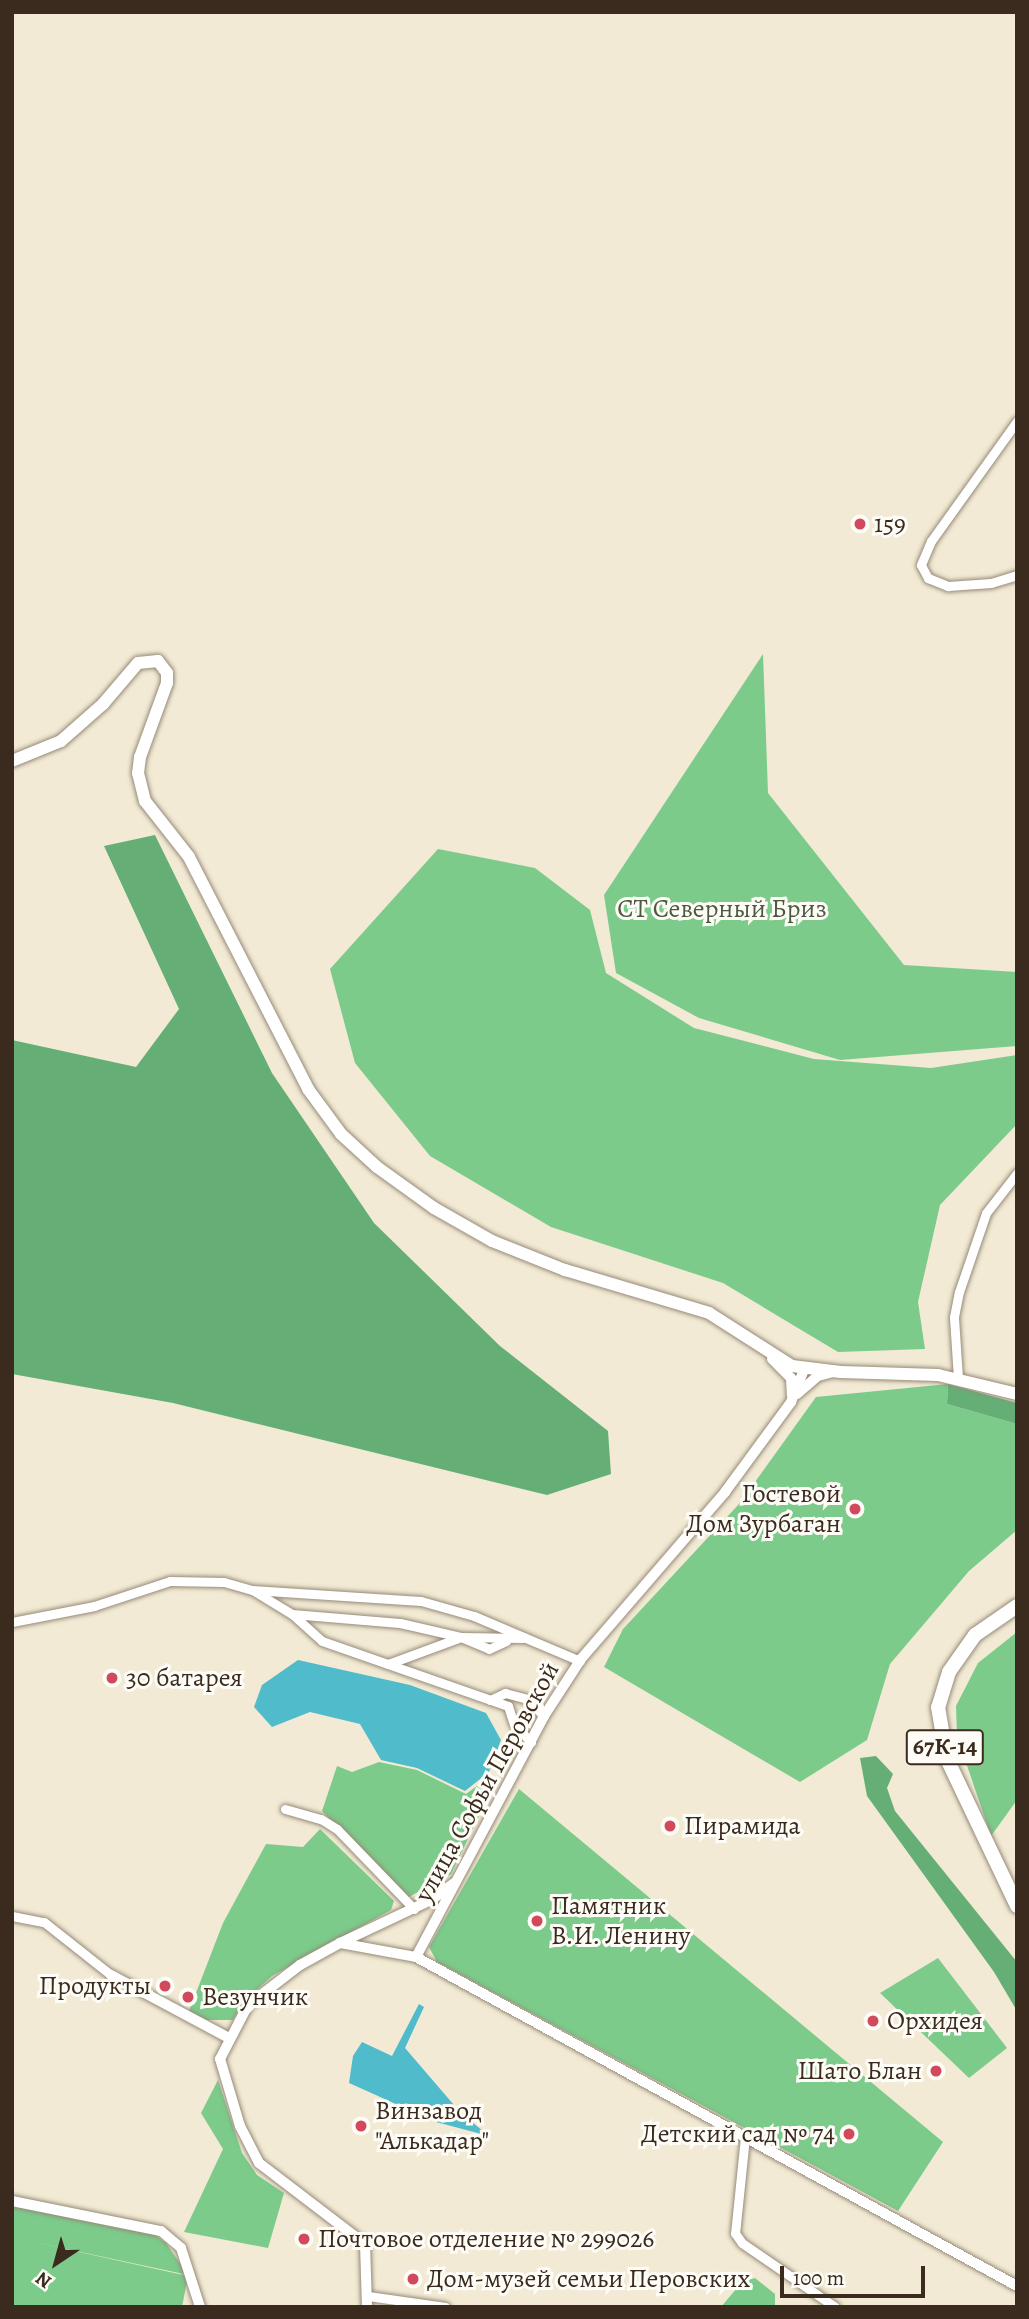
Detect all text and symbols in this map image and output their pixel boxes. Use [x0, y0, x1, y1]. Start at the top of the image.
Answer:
place label: 159 [874, 508, 906, 540]
marker: 159 [852, 516, 868, 532]
park label: СТ Северный Бриз [617, 893, 827, 925]
place label: Гостевой Дом Зурбаган [686, 1478, 841, 1540]
marker: Гостевой Дом Зурбаган [847, 1501, 863, 1517]
street label: улица Софьи Перовской [408, 1657, 566, 1907]
place label: 30 батарея [126, 1662, 243, 1694]
marker: 30 батарея [104, 1670, 120, 1686]
road number: 67К-14 [905, 1727, 985, 1768]
place label: Пирамида [684, 1810, 801, 1842]
marker: Пирамида [662, 1818, 678, 1834]
place label: Памятник В.И. Ленину [551, 1890, 691, 1952]
marker: Памятник В.И. Ленину [529, 1913, 545, 1929]
place label: Продукты [39, 1970, 151, 2002]
marker: Продукты [157, 1978, 173, 1994]
place label: Везунчик [202, 1981, 308, 2013]
marker: Везунчик [180, 1989, 196, 2005]
place label: Орхидея [887, 2005, 983, 2037]
marker: Орхидея [865, 2013, 881, 2029]
place label: Шато Блан [797, 2055, 922, 2087]
marker: Шато Блан [928, 2063, 944, 2079]
place label: Винзавод "Алькадар" [375, 2095, 489, 2156]
marker: Винзавод "Алькадар" [353, 2118, 369, 2134]
place label: Детский сад № 74 [641, 2118, 835, 2150]
marker: Детский сад № 74 [841, 2126, 857, 2142]
place label: Почтовое отделение № 299026 [318, 2223, 654, 2255]
north arrow [21, 2228, 91, 2298]
marker: Почтовое отделение № 299026 [296, 2231, 312, 2247]
scale bar [784, 2252, 929, 2296]
place label: Дом-музей семьи Перовских [427, 2263, 750, 2295]
text: 100 m [793, 2264, 844, 2292]
text: N [30, 2265, 57, 2295]
marker: Дом-музей семьи Перовских [405, 2271, 421, 2287]

